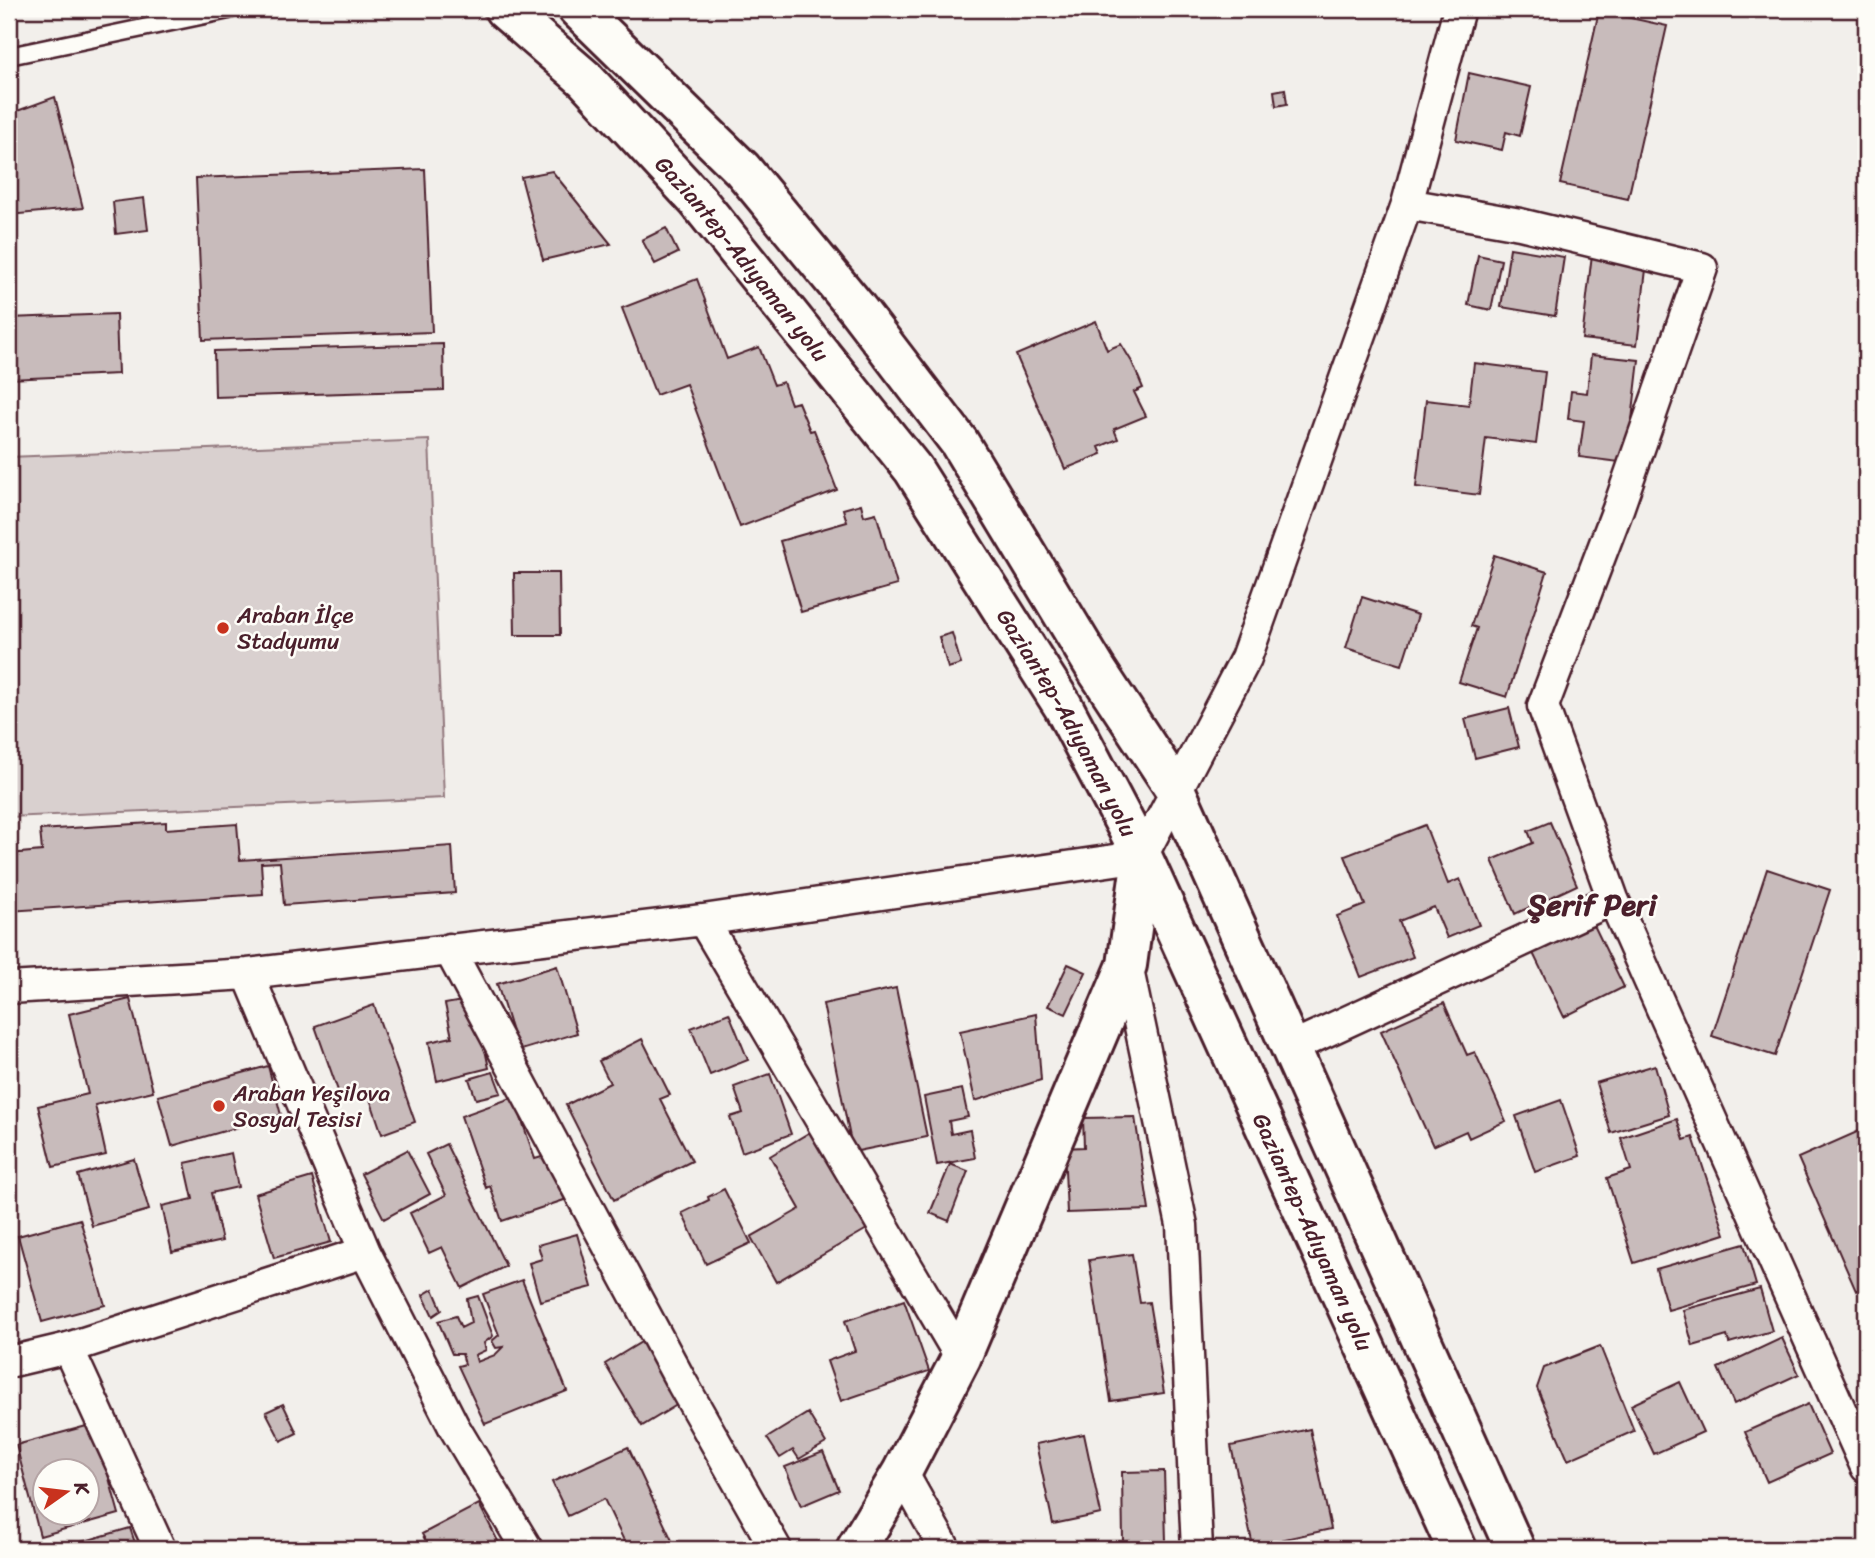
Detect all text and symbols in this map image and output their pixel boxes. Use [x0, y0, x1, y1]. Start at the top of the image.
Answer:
street label: Gaziantep-Adıyaman yolu [645, 146, 841, 372]
place label: Araban İlçe Stadyumu [236, 595, 354, 662]
street label: Gaziantep-Adıyaman yolu [986, 600, 1149, 845]
marker: Araban İlçe Stadyumu [215, 620, 231, 636]
district label: Şerif Peri [1527, 878, 1658, 932]
place label: Araban Yeşilova Sosyal Tesisi [232, 1073, 391, 1140]
marker: Araban Yeşilova Sosyal Tesisi [211, 1098, 227, 1114]
street label: Gaziantep-Adıyaman yolu [1241, 1106, 1385, 1359]
north arrow [32, 1456, 102, 1526]
text: K [64, 1477, 100, 1499]

